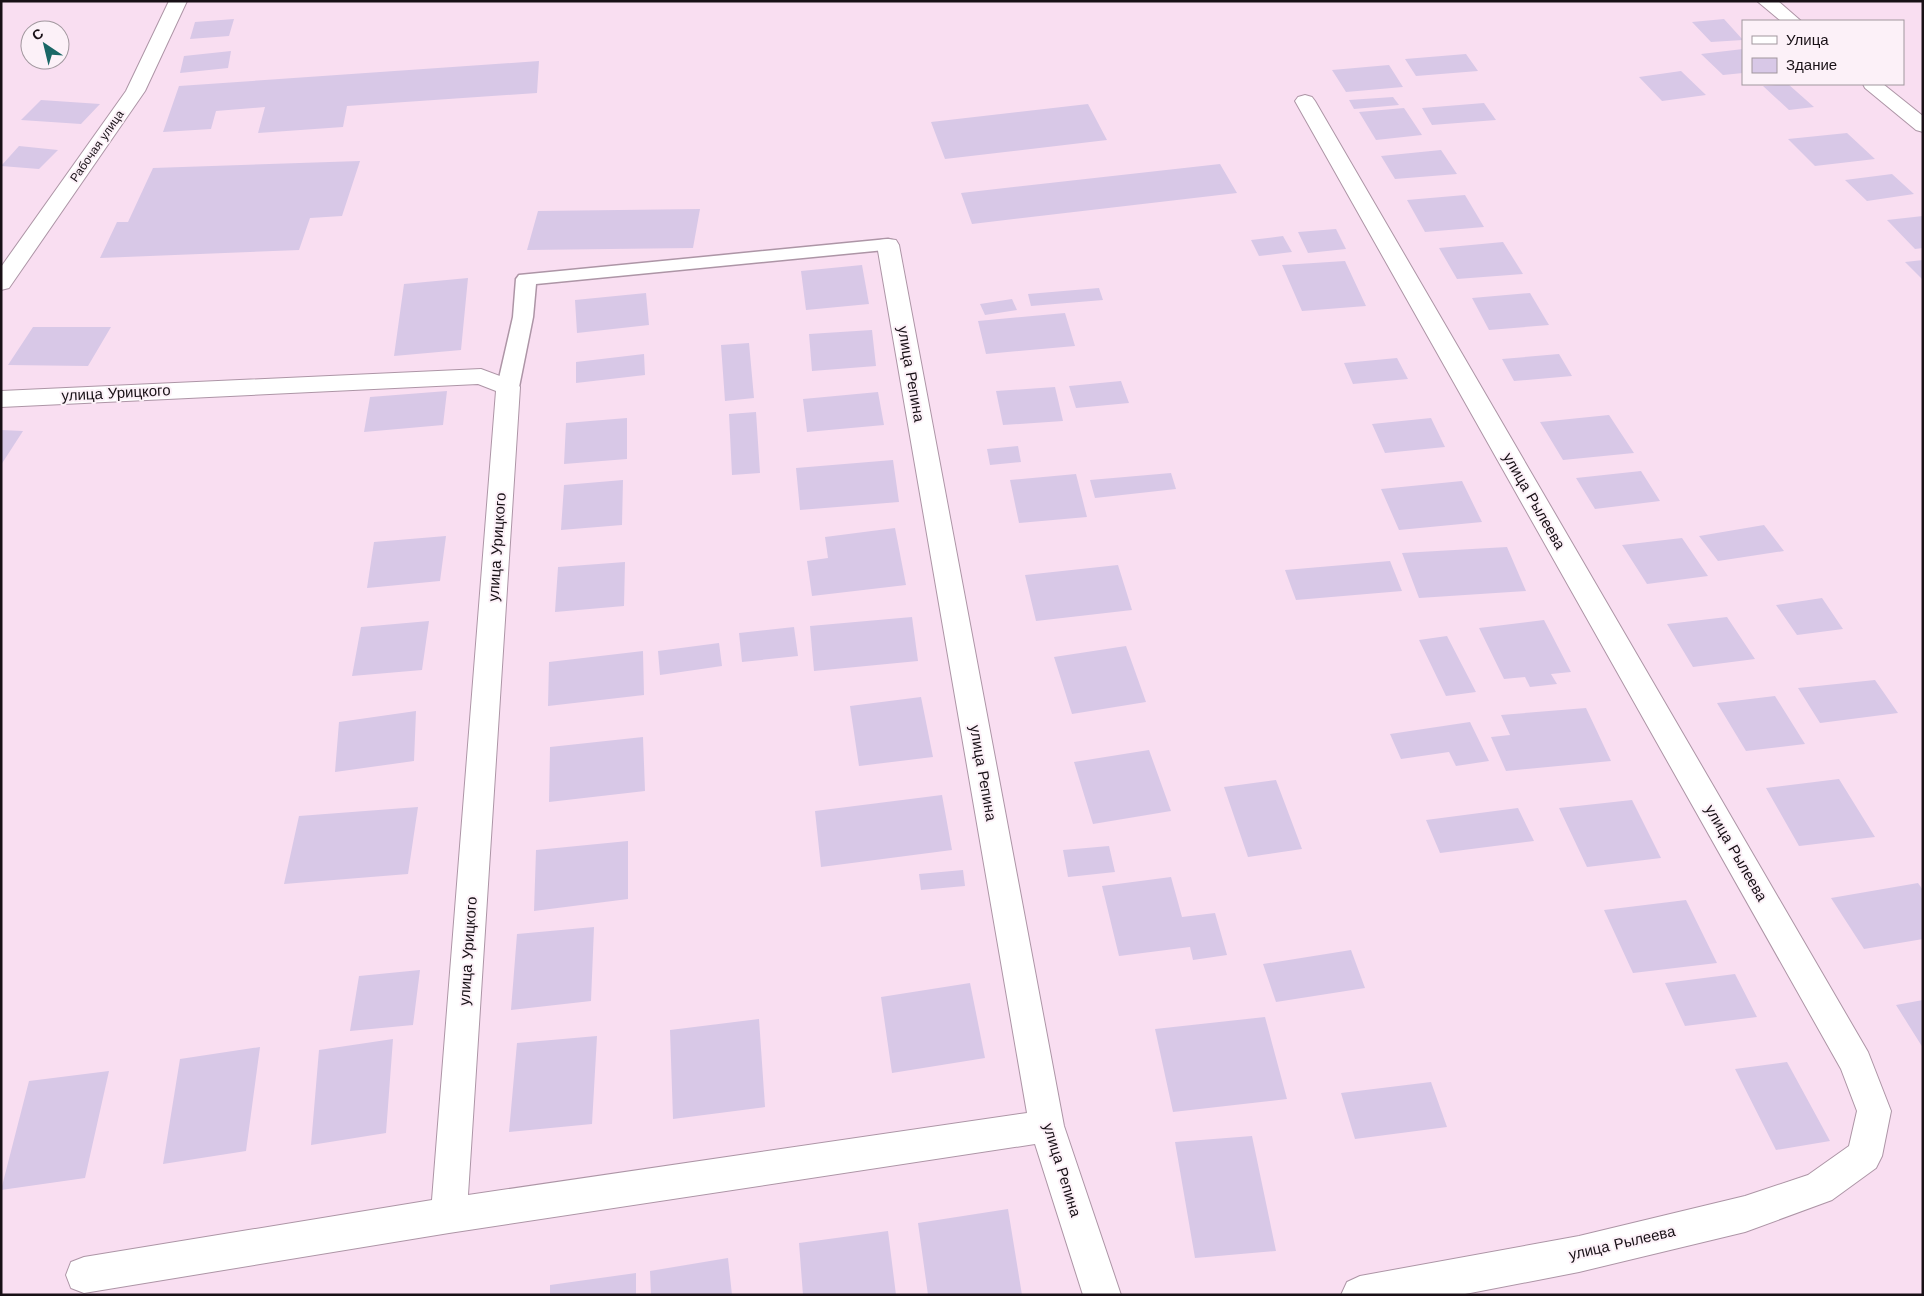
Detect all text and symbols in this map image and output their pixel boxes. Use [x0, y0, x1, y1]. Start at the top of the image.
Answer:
north arrow [20, 20, 70, 70]
legend [1742, 20, 1904, 85]
text: С [29, 25, 46, 44]
text: Улица [1786, 31, 1829, 49]
text: Здание [1786, 56, 1837, 74]
street label: Рабочая улица [67, 107, 127, 184]
street label: улица Репина [894, 325, 928, 424]
street label: улица Урицкого [61, 381, 171, 405]
street label: улица Рылеева [1499, 449, 1569, 553]
street label: улица Урицкого [484, 492, 510, 602]
street label: улица Репина [966, 724, 1000, 823]
street label: улица Рылеева [1701, 801, 1771, 905]
street label: улица Урицкого [455, 896, 481, 1006]
street label: улица Репина [1039, 1121, 1085, 1220]
street label: улица Рылеева [1567, 1222, 1678, 1264]

